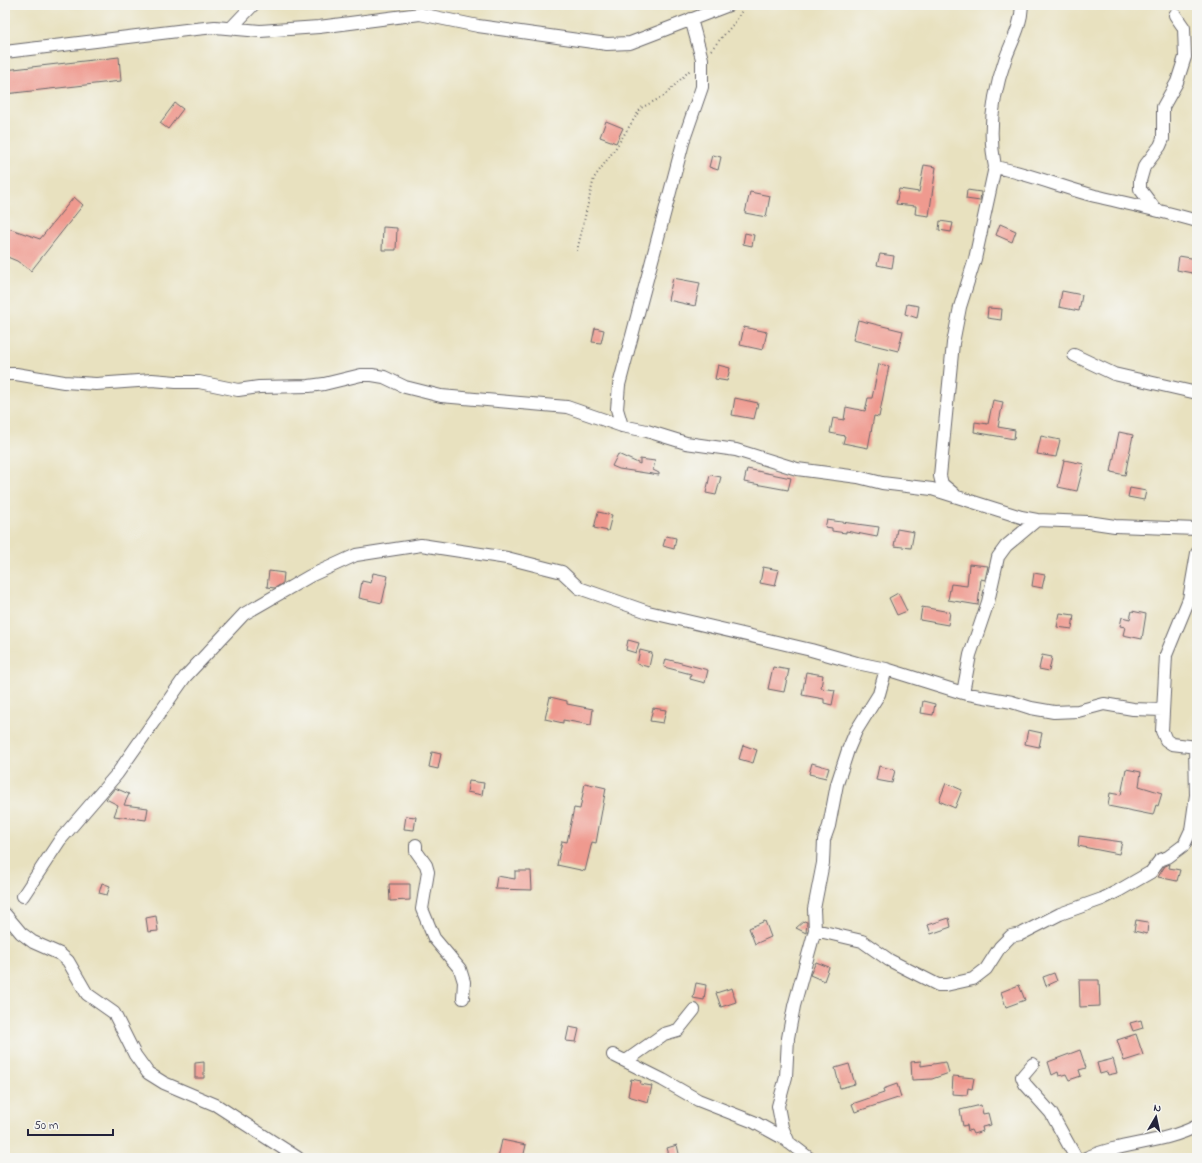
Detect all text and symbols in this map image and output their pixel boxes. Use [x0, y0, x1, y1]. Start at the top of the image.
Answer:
north arrow [1136, 1097, 1176, 1137]
text: N [1152, 1100, 1162, 1117]
scale bar [28, 1111, 113, 1137]
text: 50 m [34, 1117, 58, 1135]

